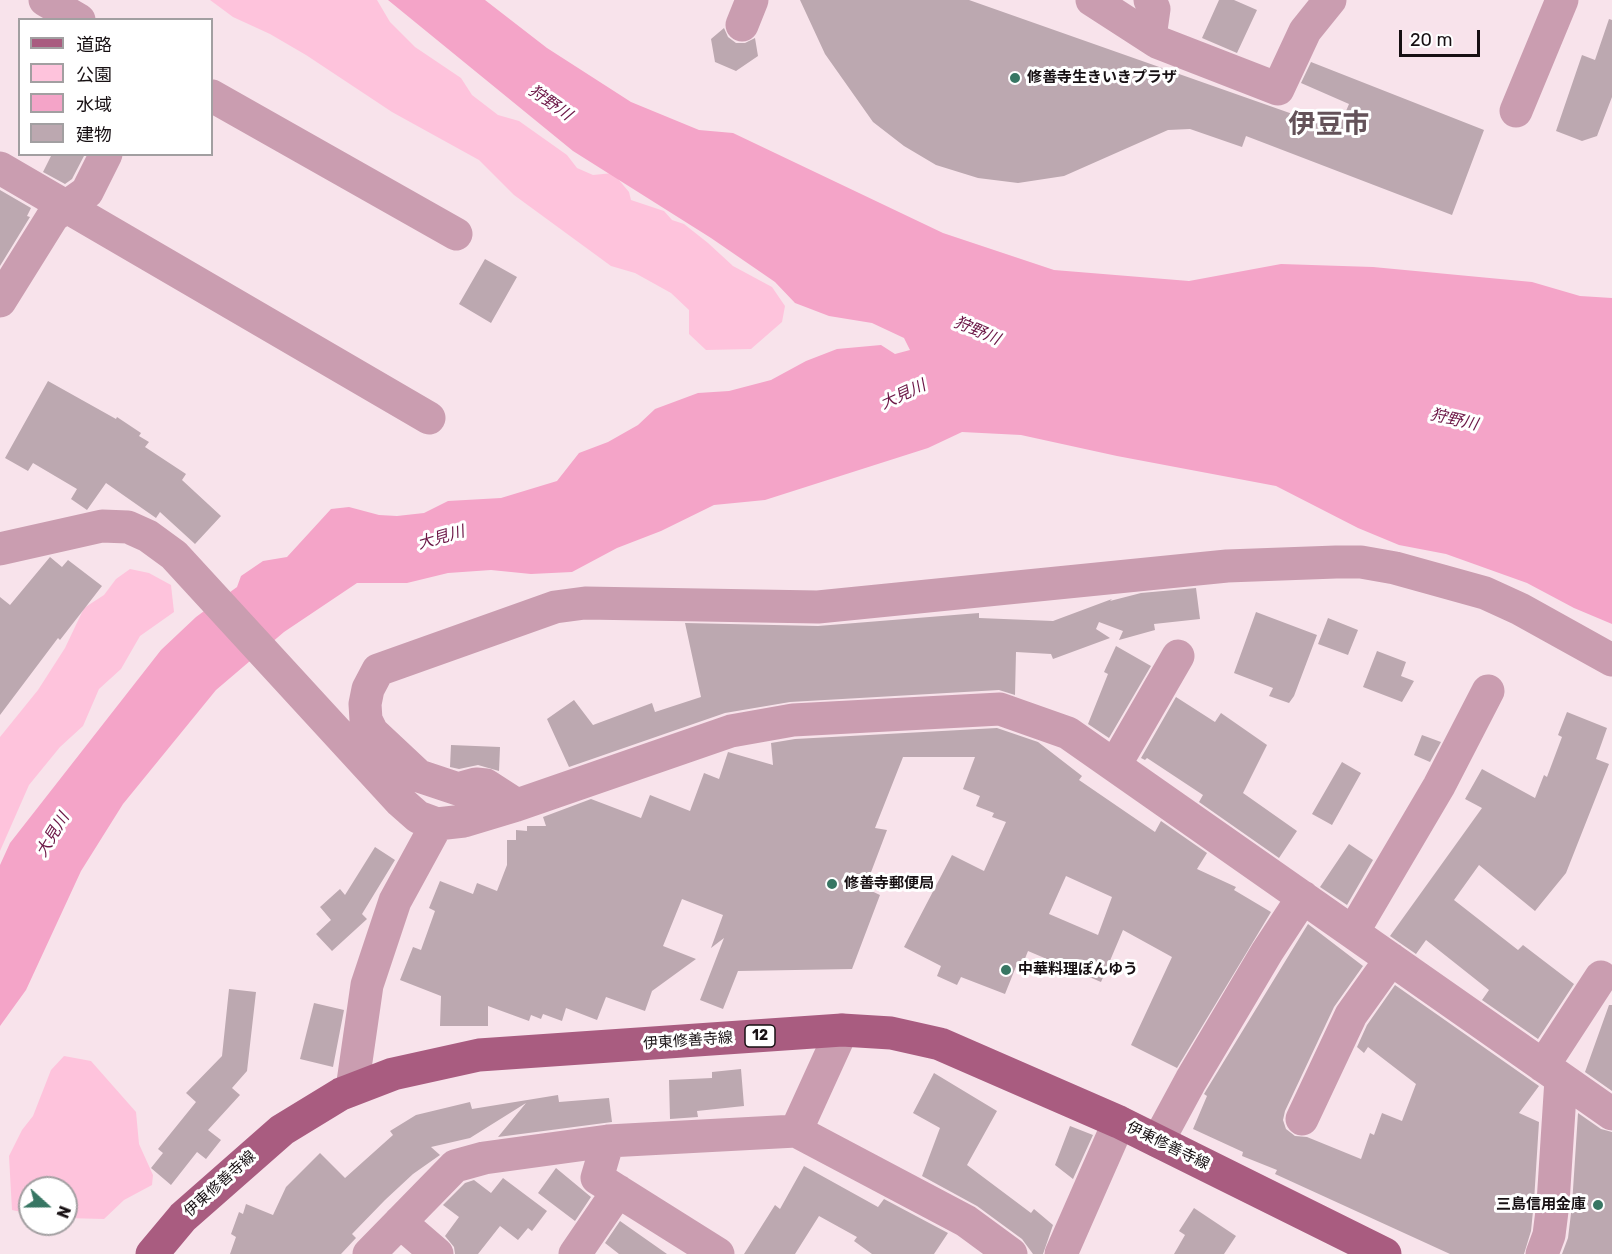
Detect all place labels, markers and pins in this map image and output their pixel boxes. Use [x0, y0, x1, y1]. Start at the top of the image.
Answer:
place label: 修善寺生きいきプラザ [1027, 69, 1177, 87]
marker: 修善寺生きいきプラザ [1008, 71, 1022, 85]
place label: 修善寺郵便局 [844, 875, 934, 893]
marker: 修善寺郵便局 [825, 877, 839, 891]
place label: 中華料理ぽんゆう [1018, 961, 1138, 979]
marker: 中華料理ぽんゆう [999, 963, 1013, 977]
place label: 三島信用金庫 [1496, 1196, 1586, 1214]
marker: 三島信用金庫 [1591, 1198, 1605, 1212]

